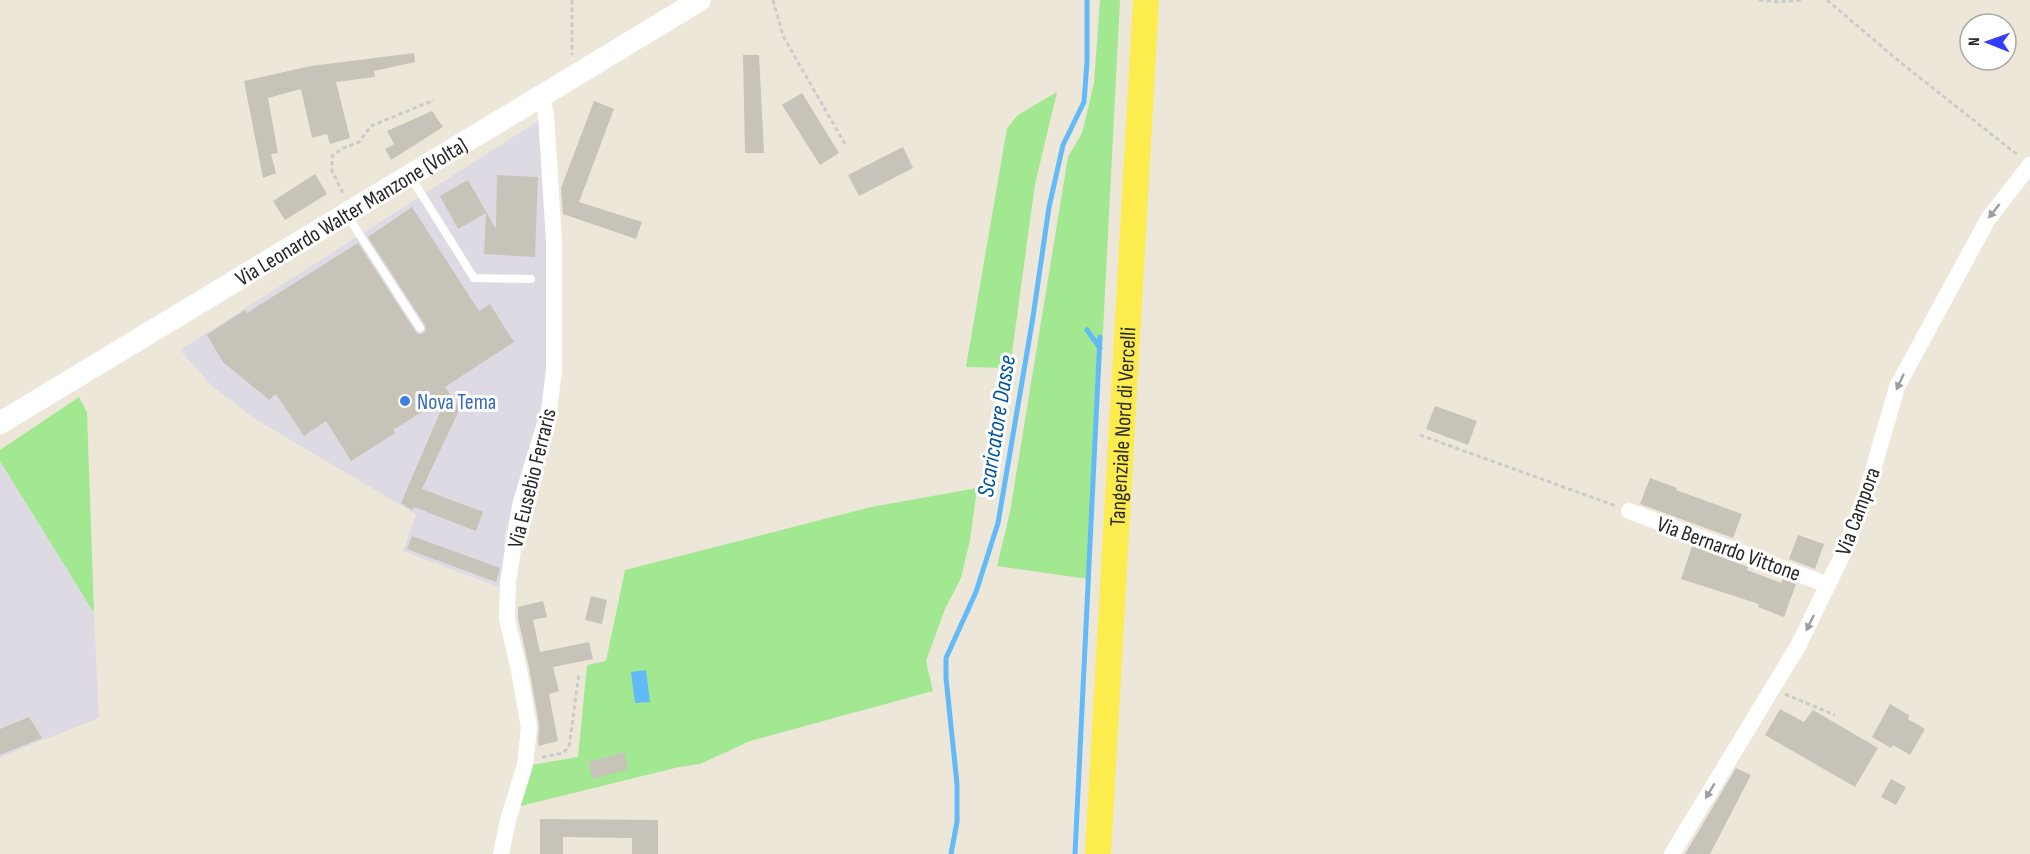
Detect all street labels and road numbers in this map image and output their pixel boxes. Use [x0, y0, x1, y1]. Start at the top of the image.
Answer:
street label: Via Leonardo Walter Manzone (Volta) [231, 132, 472, 293]
street label: Tangenziale Nord di Vercelli [1104, 326, 1143, 527]
street label: Via Eusebio Ferraris [502, 406, 563, 551]
street label: Via Campora [1830, 464, 1887, 559]
street label: Via Bernardo Vittone [1653, 511, 1804, 588]

